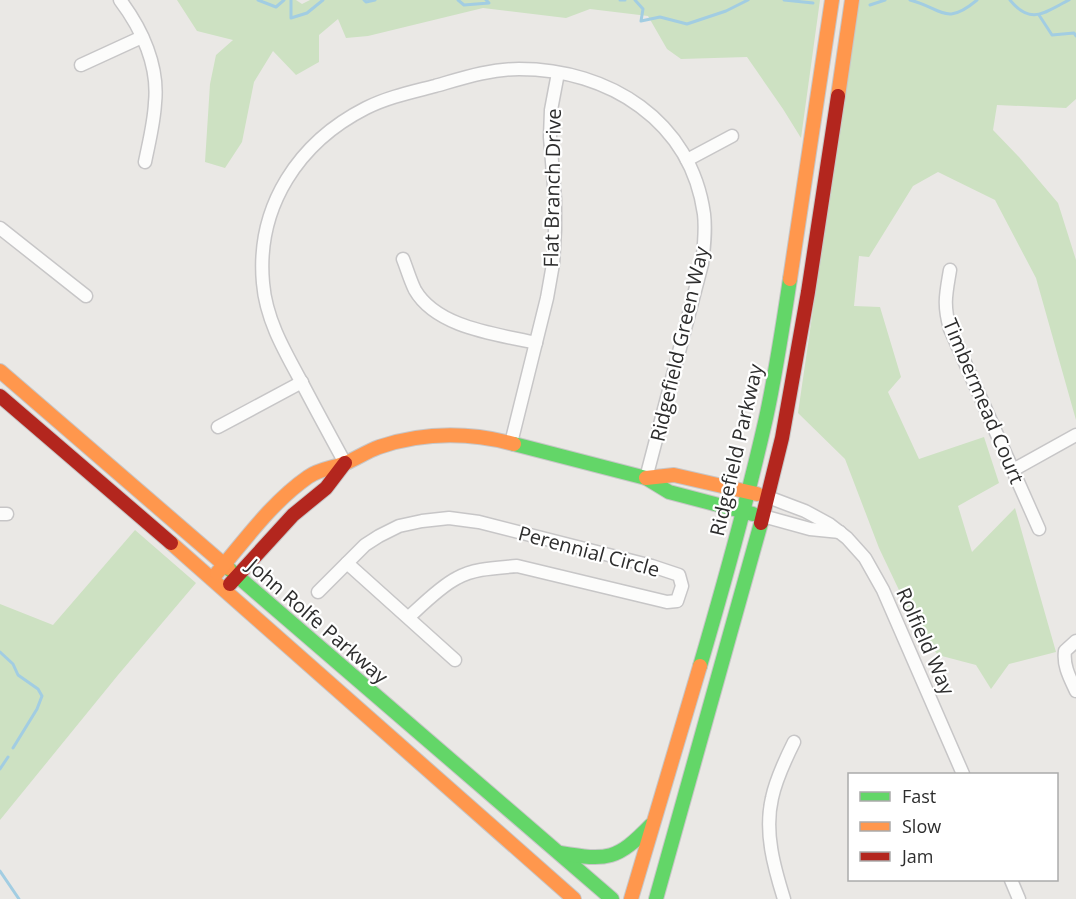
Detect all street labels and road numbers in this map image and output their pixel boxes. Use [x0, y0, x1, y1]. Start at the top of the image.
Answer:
street label: Flat Branch Drive [537, 108, 567, 268]
street label: Ridgefield Green Way [643, 243, 715, 444]
street label: Timbermead Court [937, 314, 1031, 488]
street label: Ridgefield Parkway [703, 360, 769, 539]
street label: Perennial Circle [515, 519, 663, 583]
street label: John Rolfe Parkway [240, 551, 395, 690]
street label: Rolfield Way [890, 583, 962, 700]

